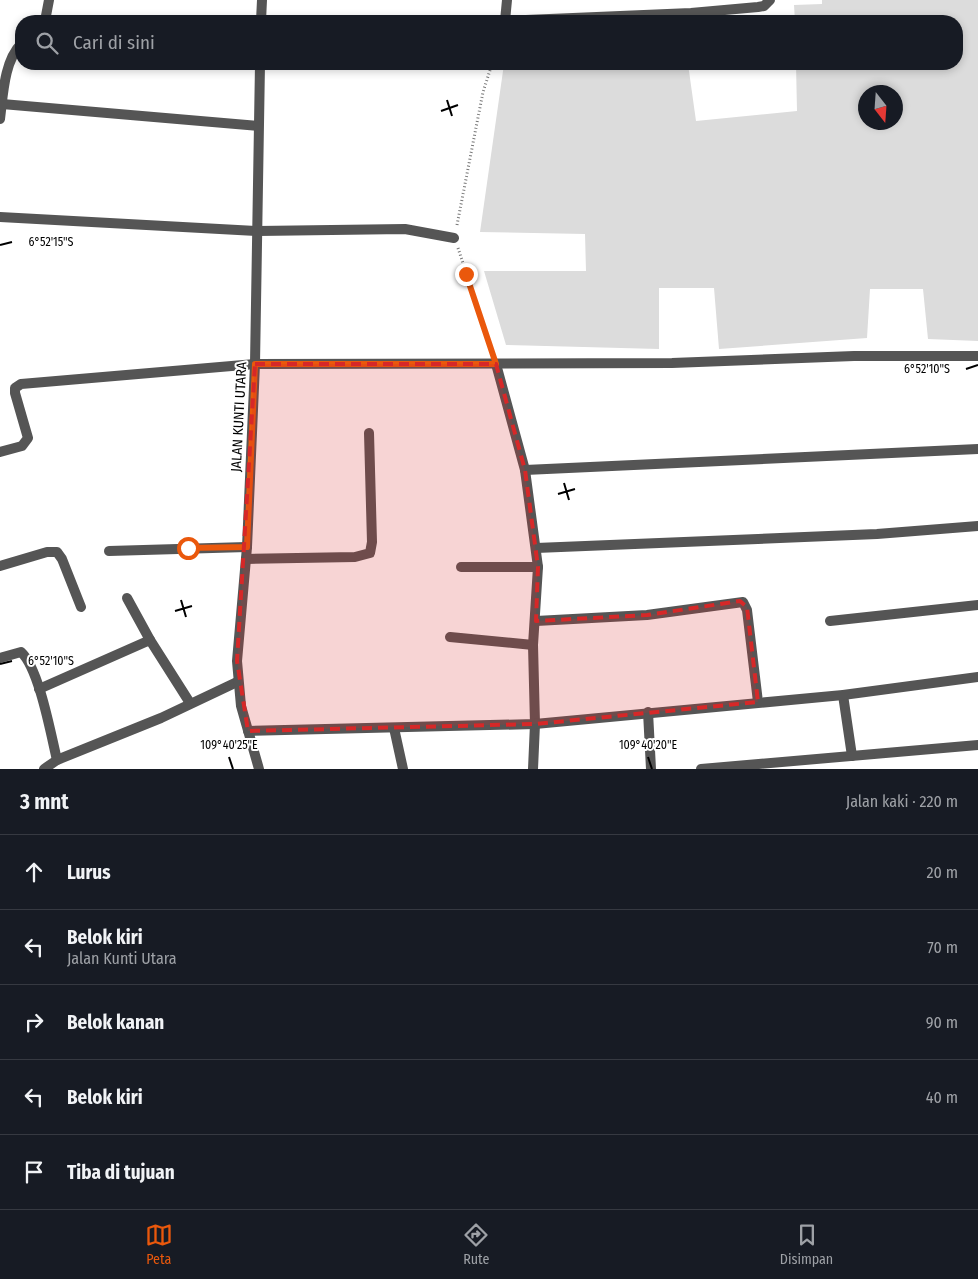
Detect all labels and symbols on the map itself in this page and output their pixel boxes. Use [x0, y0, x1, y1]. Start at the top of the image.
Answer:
north arrow [858, 85, 903, 130]
text: 6°52'15"S [29, 235, 73, 249]
route end [455, 263, 478, 286]
street label: JALAN KUNTI UTARA [228, 361, 250, 473]
text: 6°52'10"S [904, 362, 950, 376]
route start [177, 537, 200, 560]
text: 6°52'10"S [28, 654, 74, 668]
text: 109°40'25"E [200, 738, 258, 752]
text: 109°40'20"E [619, 738, 677, 752]

